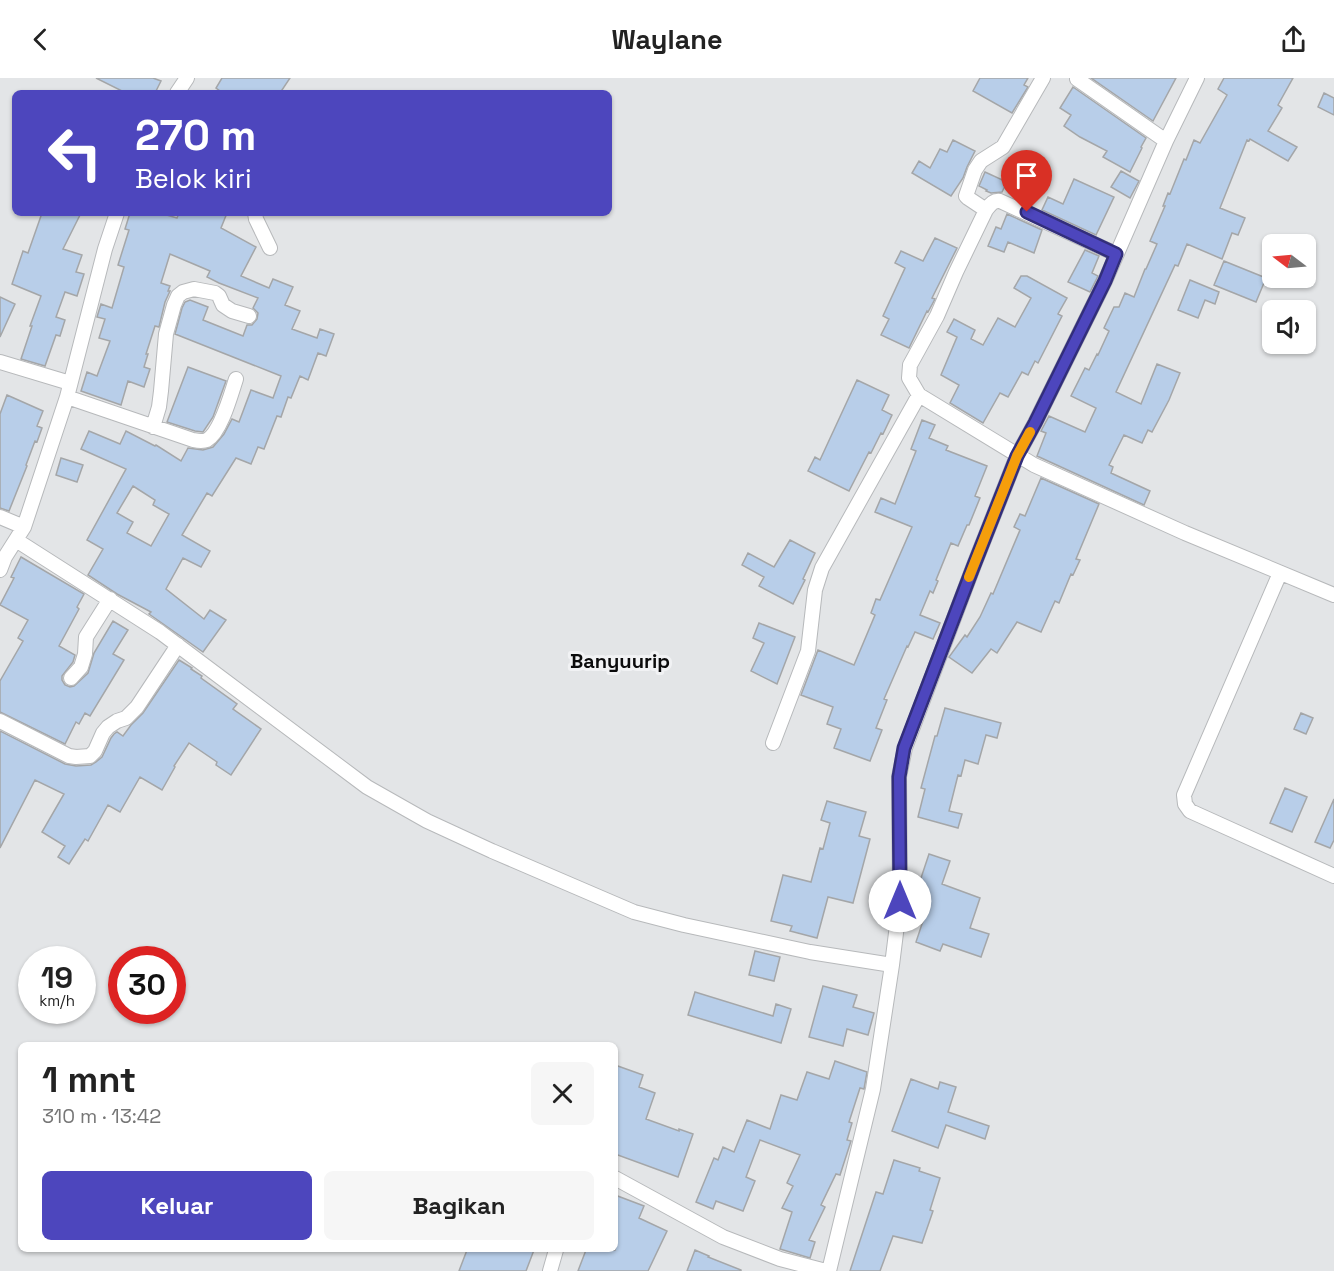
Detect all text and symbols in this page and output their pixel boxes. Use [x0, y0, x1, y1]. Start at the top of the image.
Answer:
text: Waylane [612, 22, 722, 57]
icon: back [24, 23, 57, 56]
icon: share [1277, 23, 1310, 56]
text: 270 m [135, 109, 256, 162]
icon: left [36, 114, 114, 192]
pin [1001, 150, 1052, 212]
icon: arrive [1010, 159, 1043, 192]
text: Belok kiri [135, 161, 252, 196]
north arrow [1262, 234, 1316, 288]
map controls [1262, 234, 1316, 354]
button: sound [1262, 300, 1316, 354]
district label: Banyuurip [570, 648, 670, 674]
position arrow [868, 869, 932, 933]
speed limit sign: 30 [108, 946, 186, 1024]
text: 19 [41, 958, 73, 997]
text: km/h [39, 991, 75, 1010]
text: 1 mnt [42, 1057, 136, 1103]
button: close [531, 1062, 594, 1125]
text: 310 m · 13:42 [42, 1103, 161, 1129]
button: Keluar [42, 1171, 312, 1240]
button: Bagikan [324, 1171, 594, 1240]

